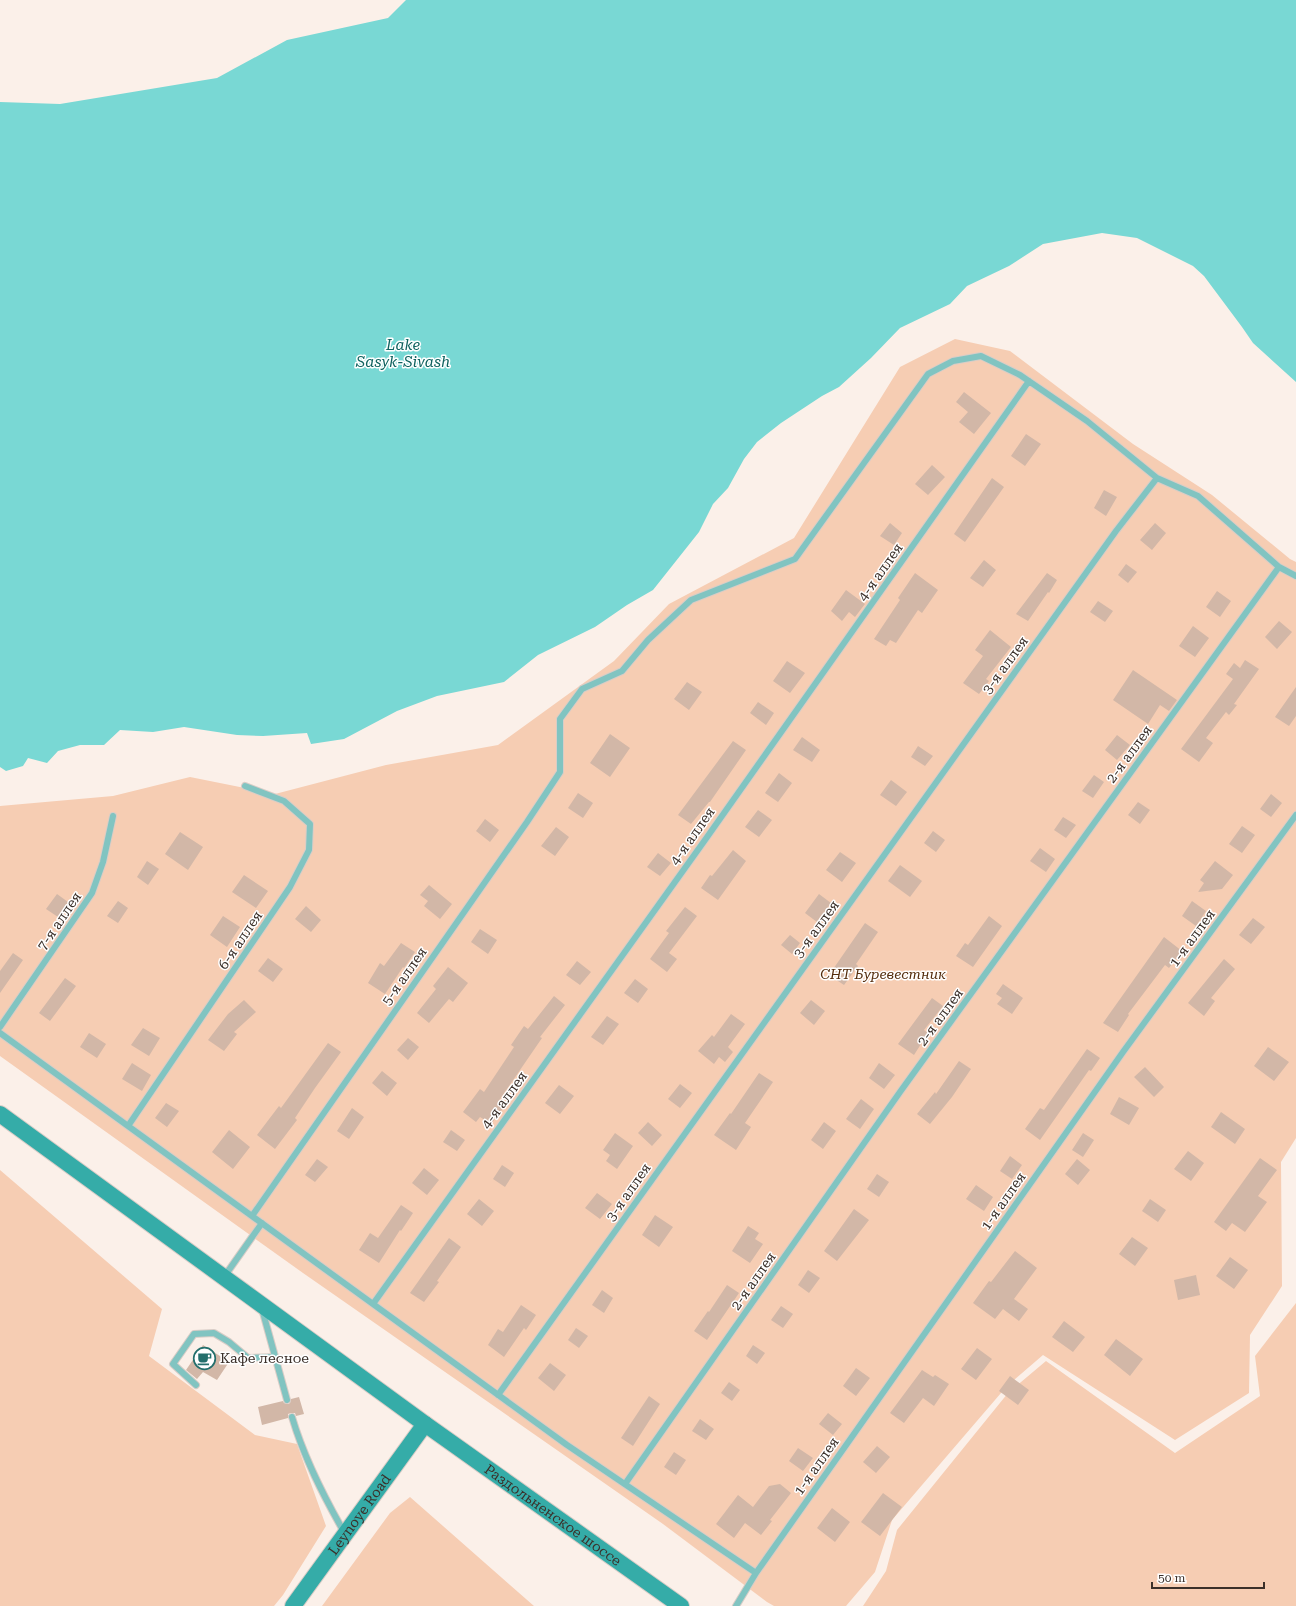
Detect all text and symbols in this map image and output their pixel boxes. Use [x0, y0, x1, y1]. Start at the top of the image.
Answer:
water label: Lake Sasyk-Sivash [355, 336, 450, 371]
street label: 4-я аллея [854, 540, 906, 604]
street label: 3-я аллея [979, 633, 1031, 697]
street label: 2-я аллея [1103, 722, 1155, 786]
street label: 4-я аллея [666, 804, 718, 868]
street label: 7-я аллея [34, 889, 84, 953]
street label: 3-я аллея [790, 897, 842, 961]
street label: 1-я аллея [1166, 906, 1218, 970]
street label: 6-я аллея [215, 908, 265, 972]
street label: 5-я аллея [378, 944, 430, 1008]
park label: СНТ Буревестник [820, 966, 946, 982]
street label: 2-я аллея [914, 985, 966, 1049]
street label: 4-я аллея [478, 1068, 530, 1132]
street label: 3-я аллея [602, 1160, 654, 1224]
street label: 1-я аллея [977, 1169, 1029, 1233]
street label: 2-я аллея [727, 1249, 779, 1313]
cafe icon: Кафе лесное [192, 1345, 218, 1371]
place label: Кафе лесное [220, 1350, 309, 1366]
street label: 1-я аллея [790, 1434, 842, 1498]
street label: Раздольненское шоссе [481, 1461, 625, 1569]
street label: Leynoye Road [325, 1471, 394, 1558]
scale bar [1152, 1564, 1264, 1590]
text: 50 m [1158, 1571, 1185, 1585]

